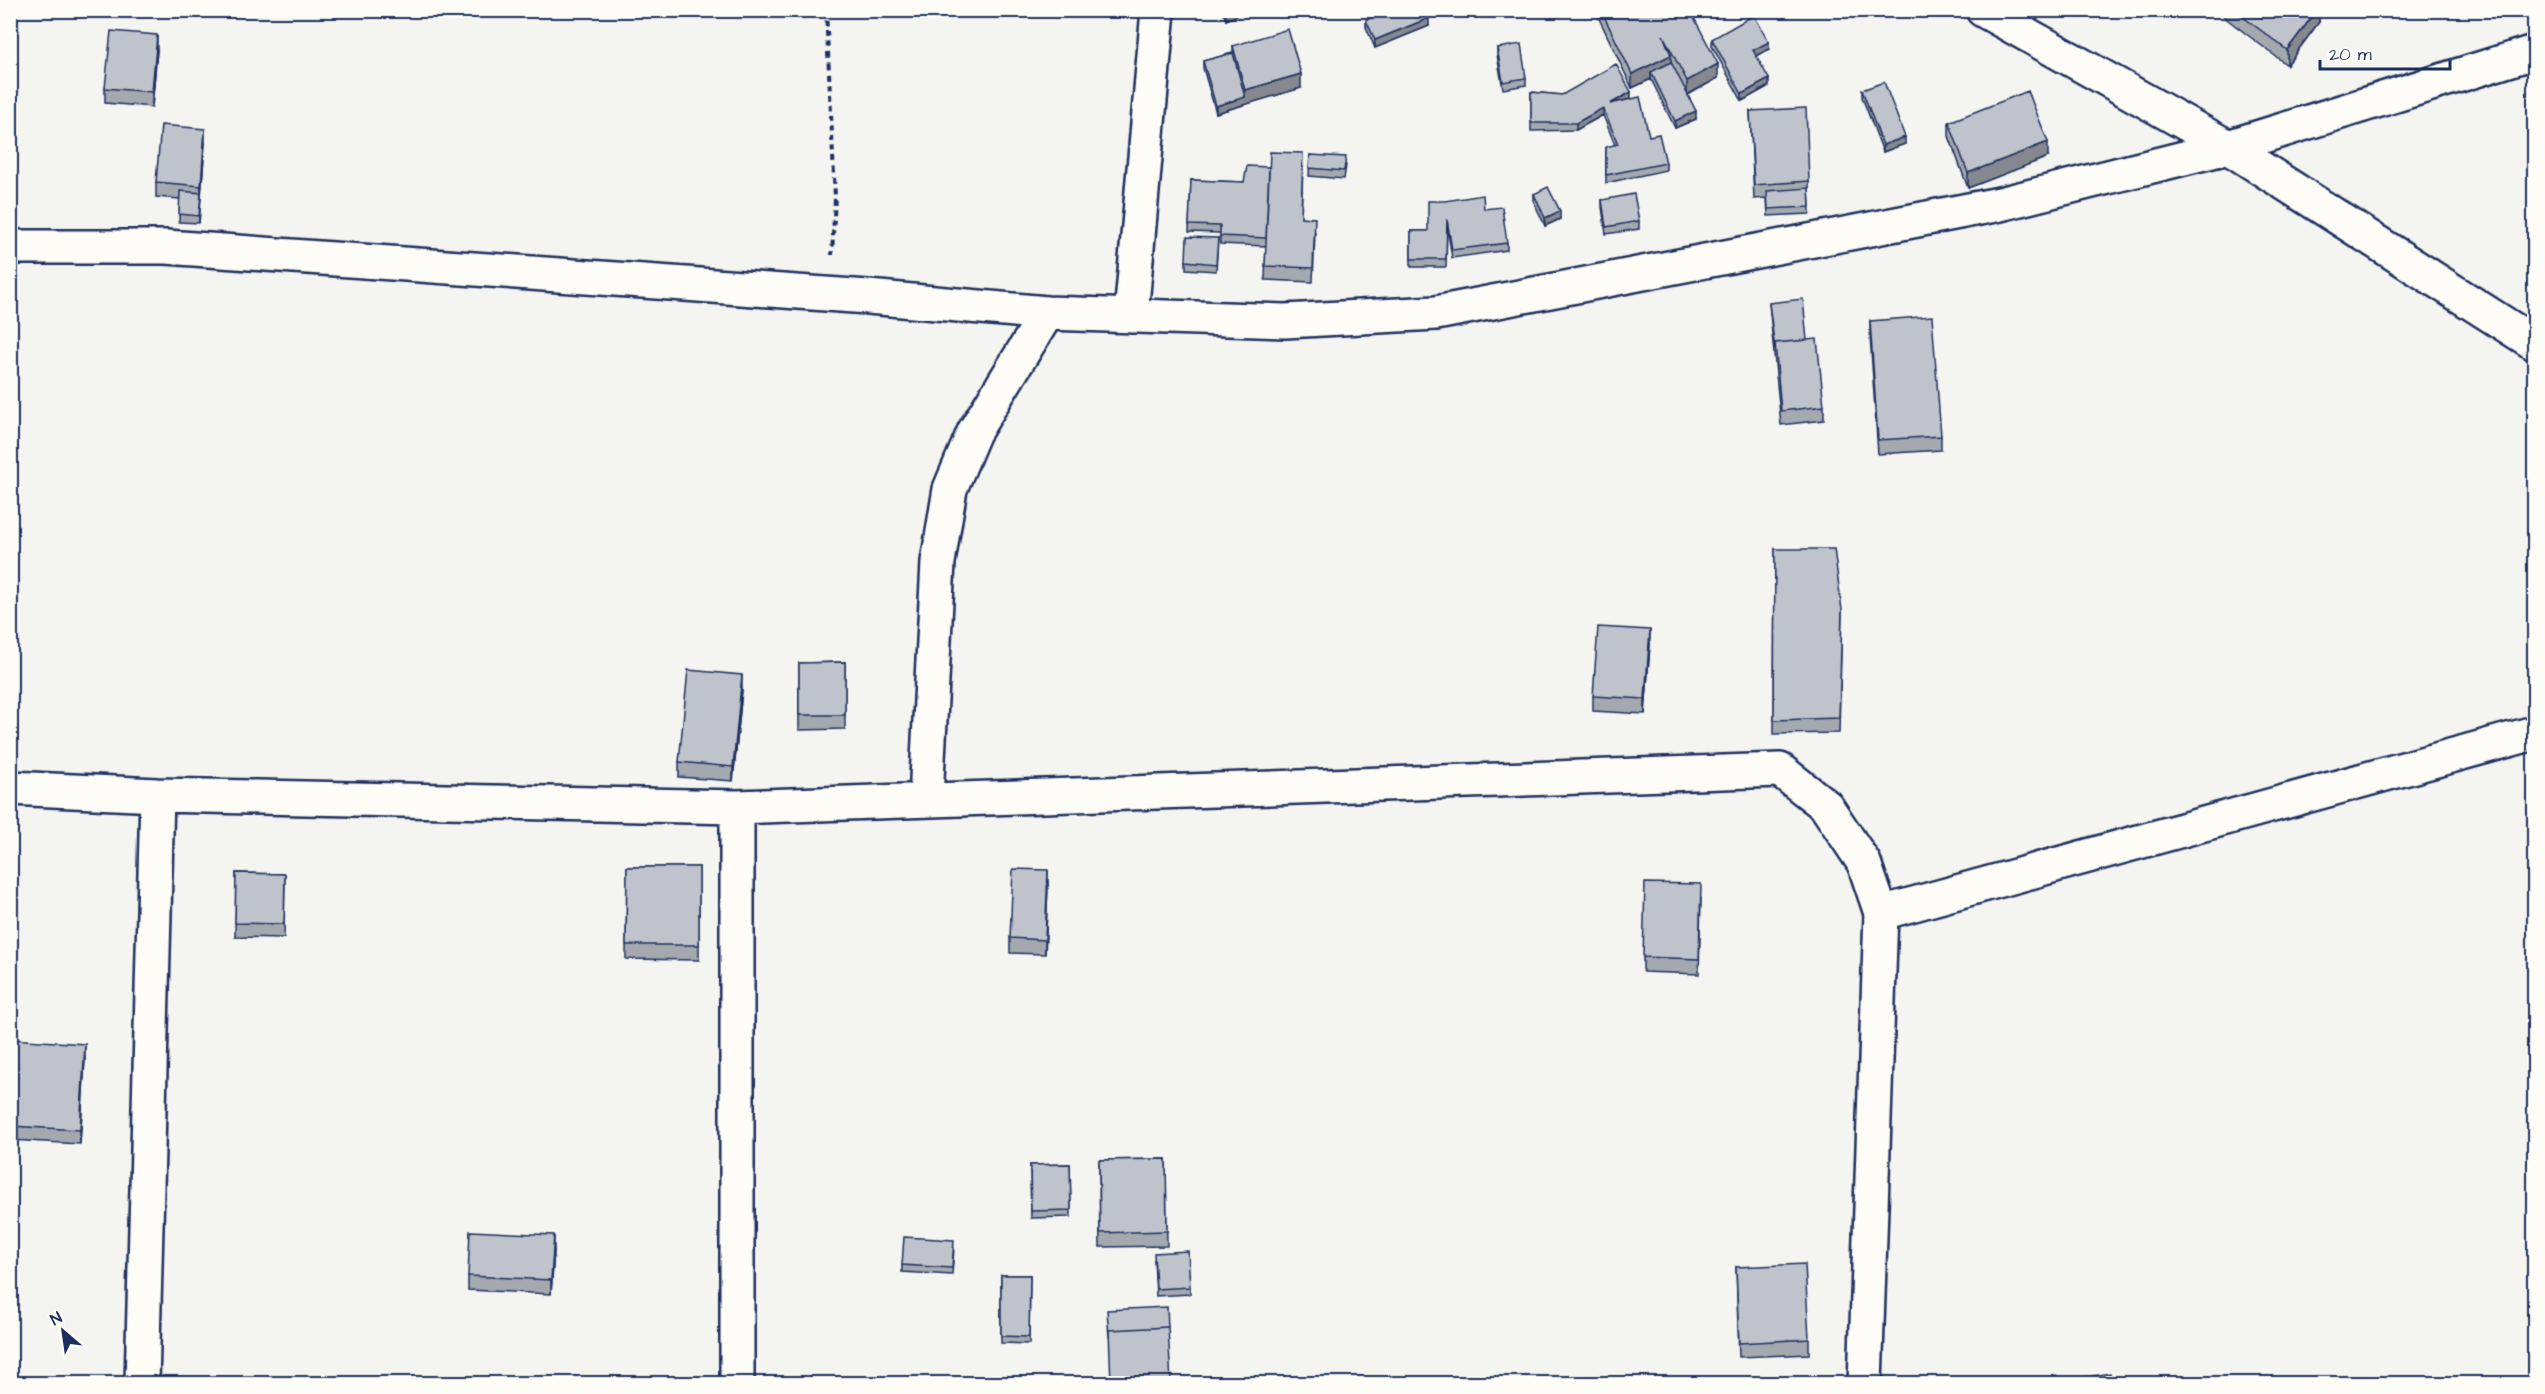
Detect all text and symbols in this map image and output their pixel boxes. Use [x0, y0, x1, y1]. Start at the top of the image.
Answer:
scale bar [2320, 33, 2450, 71]
text: 20 m [2329, 42, 2372, 67]
north arrow [33, 1301, 93, 1361]
text: N [46, 1307, 66, 1331]

